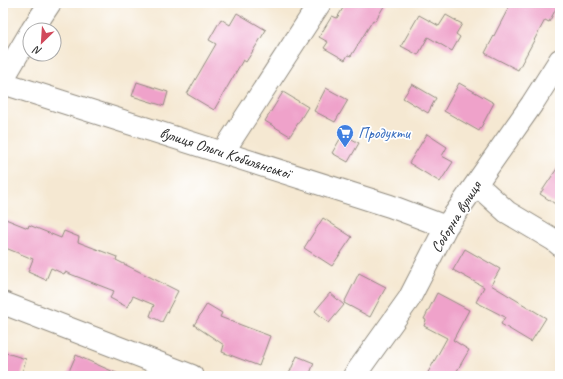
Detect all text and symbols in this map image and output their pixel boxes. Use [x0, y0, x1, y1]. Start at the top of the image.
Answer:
north arrow [22, 22, 62, 62]
text: N [30, 42, 44, 59]
street label: вулиця Ольги Кобилянської [157, 122, 296, 184]
supermarket icon: Продукти [335, 123, 355, 148]
place label: Продукти [358, 123, 411, 143]
street label: Соборна вулиця [426, 176, 487, 256]

